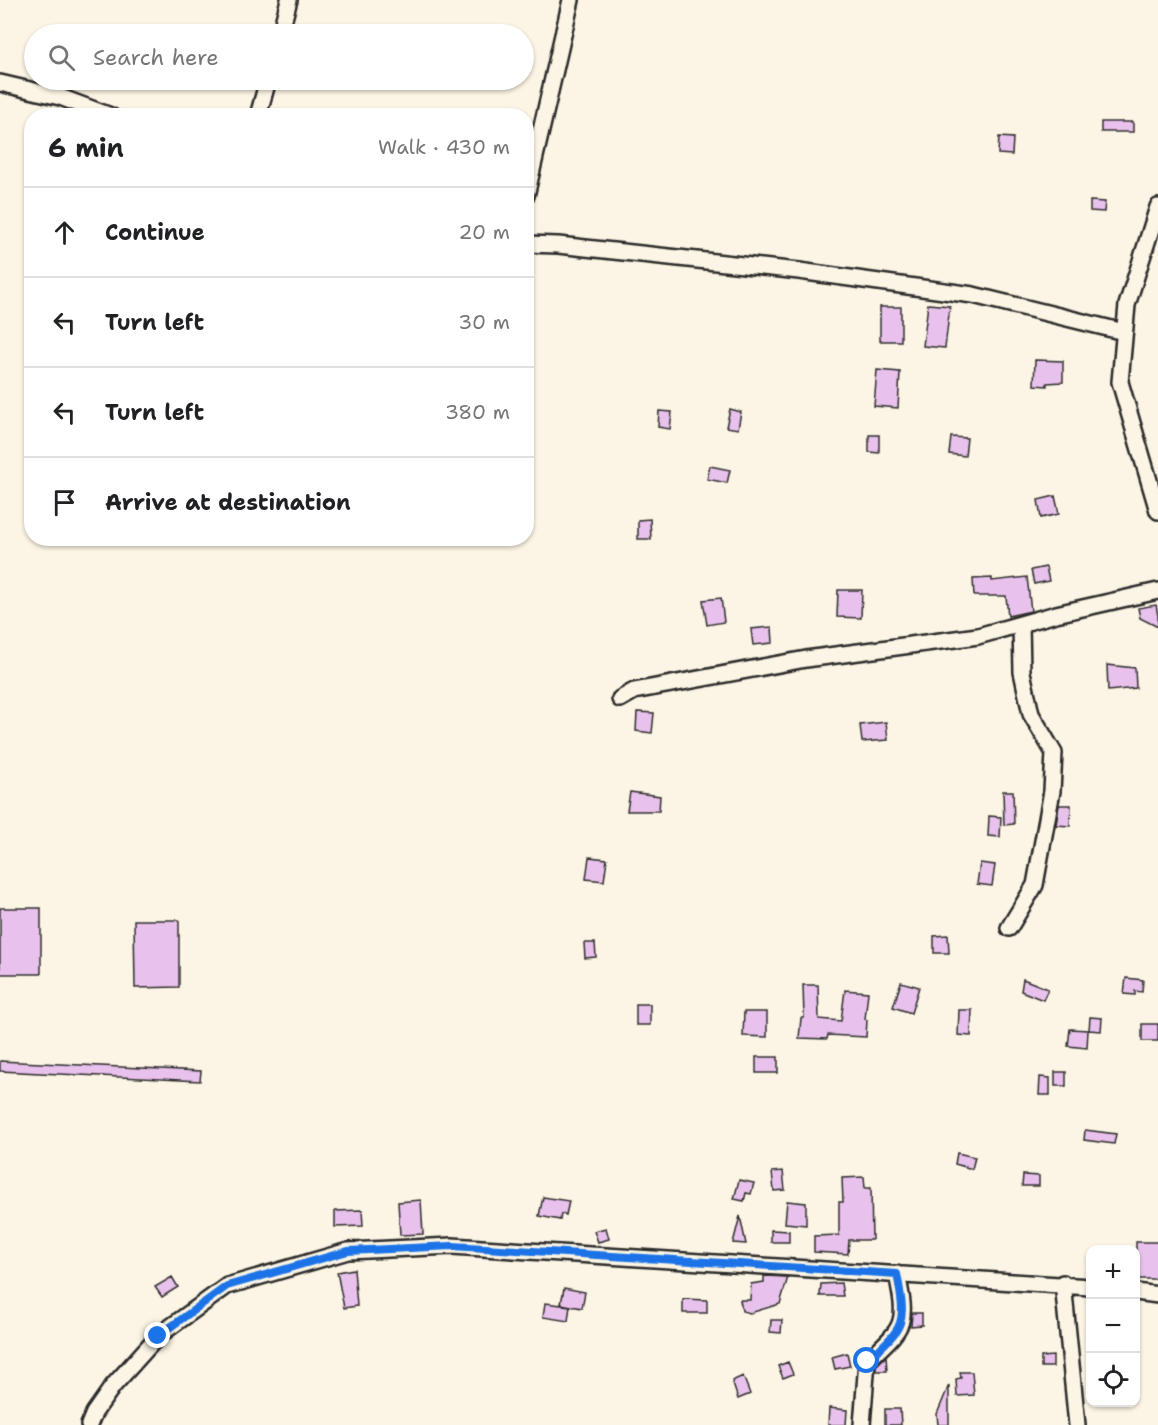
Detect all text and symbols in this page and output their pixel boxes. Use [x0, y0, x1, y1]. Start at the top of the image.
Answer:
search box [24, 24, 534, 90]
icon: search [45, 41, 78, 74]
text: Search here [93, 43, 219, 72]
text: 6 min [48, 130, 124, 165]
text: Walk · 430 m [378, 134, 510, 160]
icon: ahead [48, 216, 81, 249]
text: Continue [105, 218, 205, 247]
text: 20 m [459, 219, 510, 245]
icon: left [48, 306, 81, 339]
text: Turn left [105, 308, 204, 337]
text: 30 m [458, 309, 510, 335]
icon: left [48, 396, 81, 429]
text: Turn left [105, 398, 204, 427]
text: 380 m [445, 399, 510, 425]
icon: arrive [48, 486, 81, 519]
text: Arrive at destination [105, 488, 351, 517]
map controls [1086, 1245, 1140, 1407]
button: + [1086, 1245, 1140, 1299]
button: − [1086, 1299, 1140, 1353]
route end [144, 1322, 170, 1348]
route start [853, 1347, 879, 1373]
button: locate [1086, 1353, 1140, 1407]

